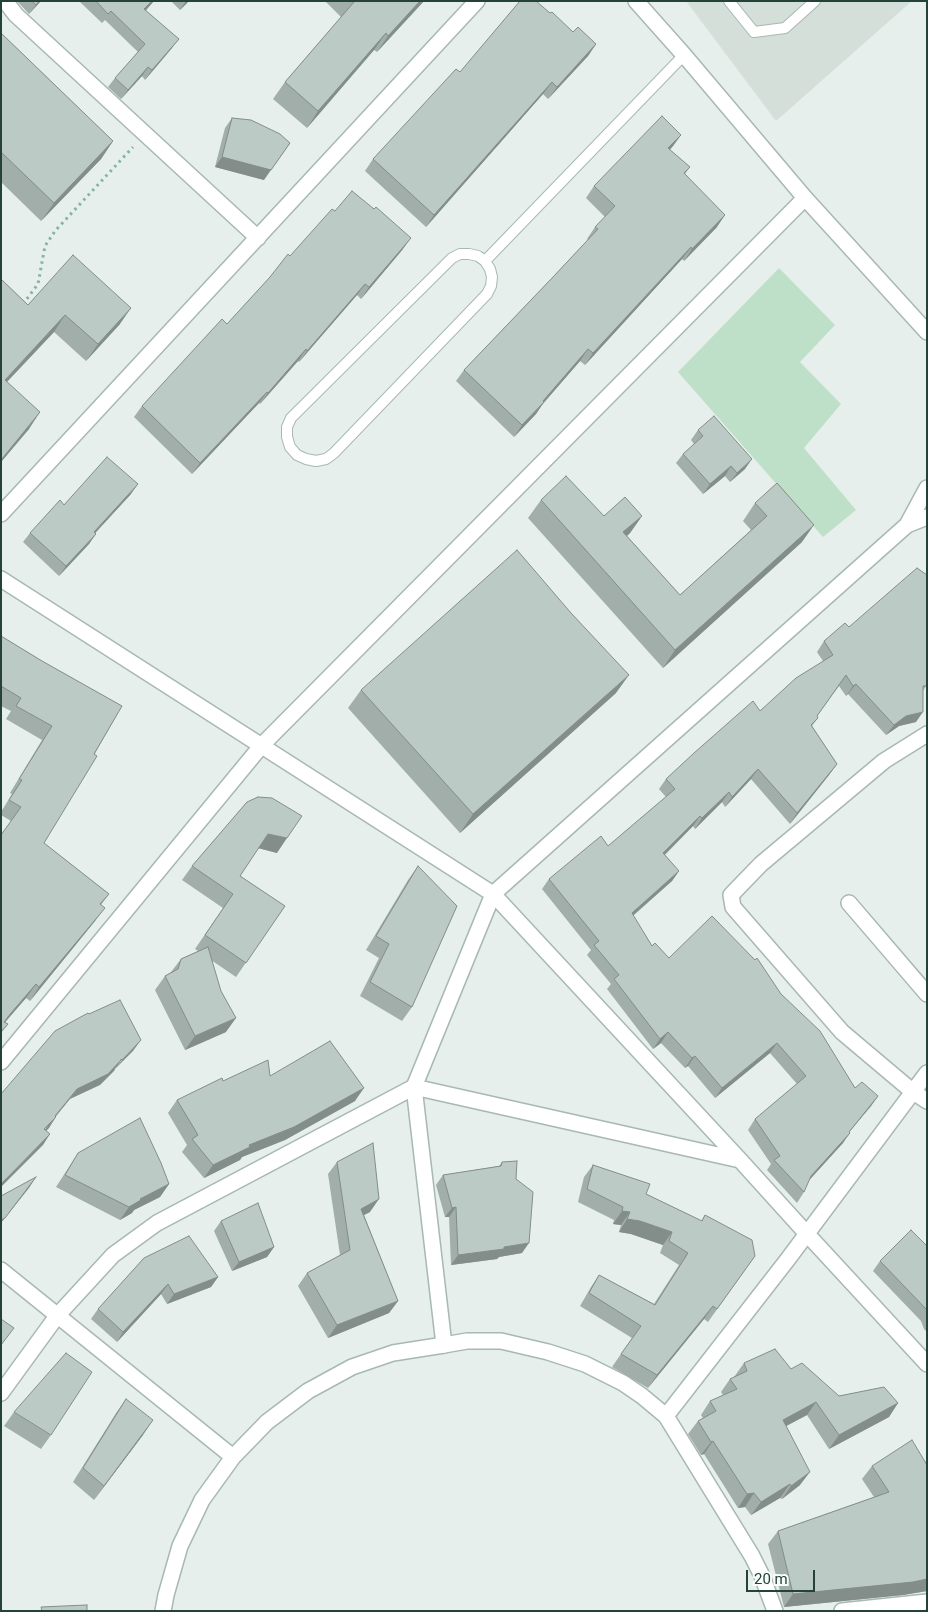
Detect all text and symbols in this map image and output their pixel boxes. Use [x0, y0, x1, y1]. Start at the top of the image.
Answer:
scale bar [748, 1560, 817, 1592]
text: 20 m [754, 1570, 788, 1588]

